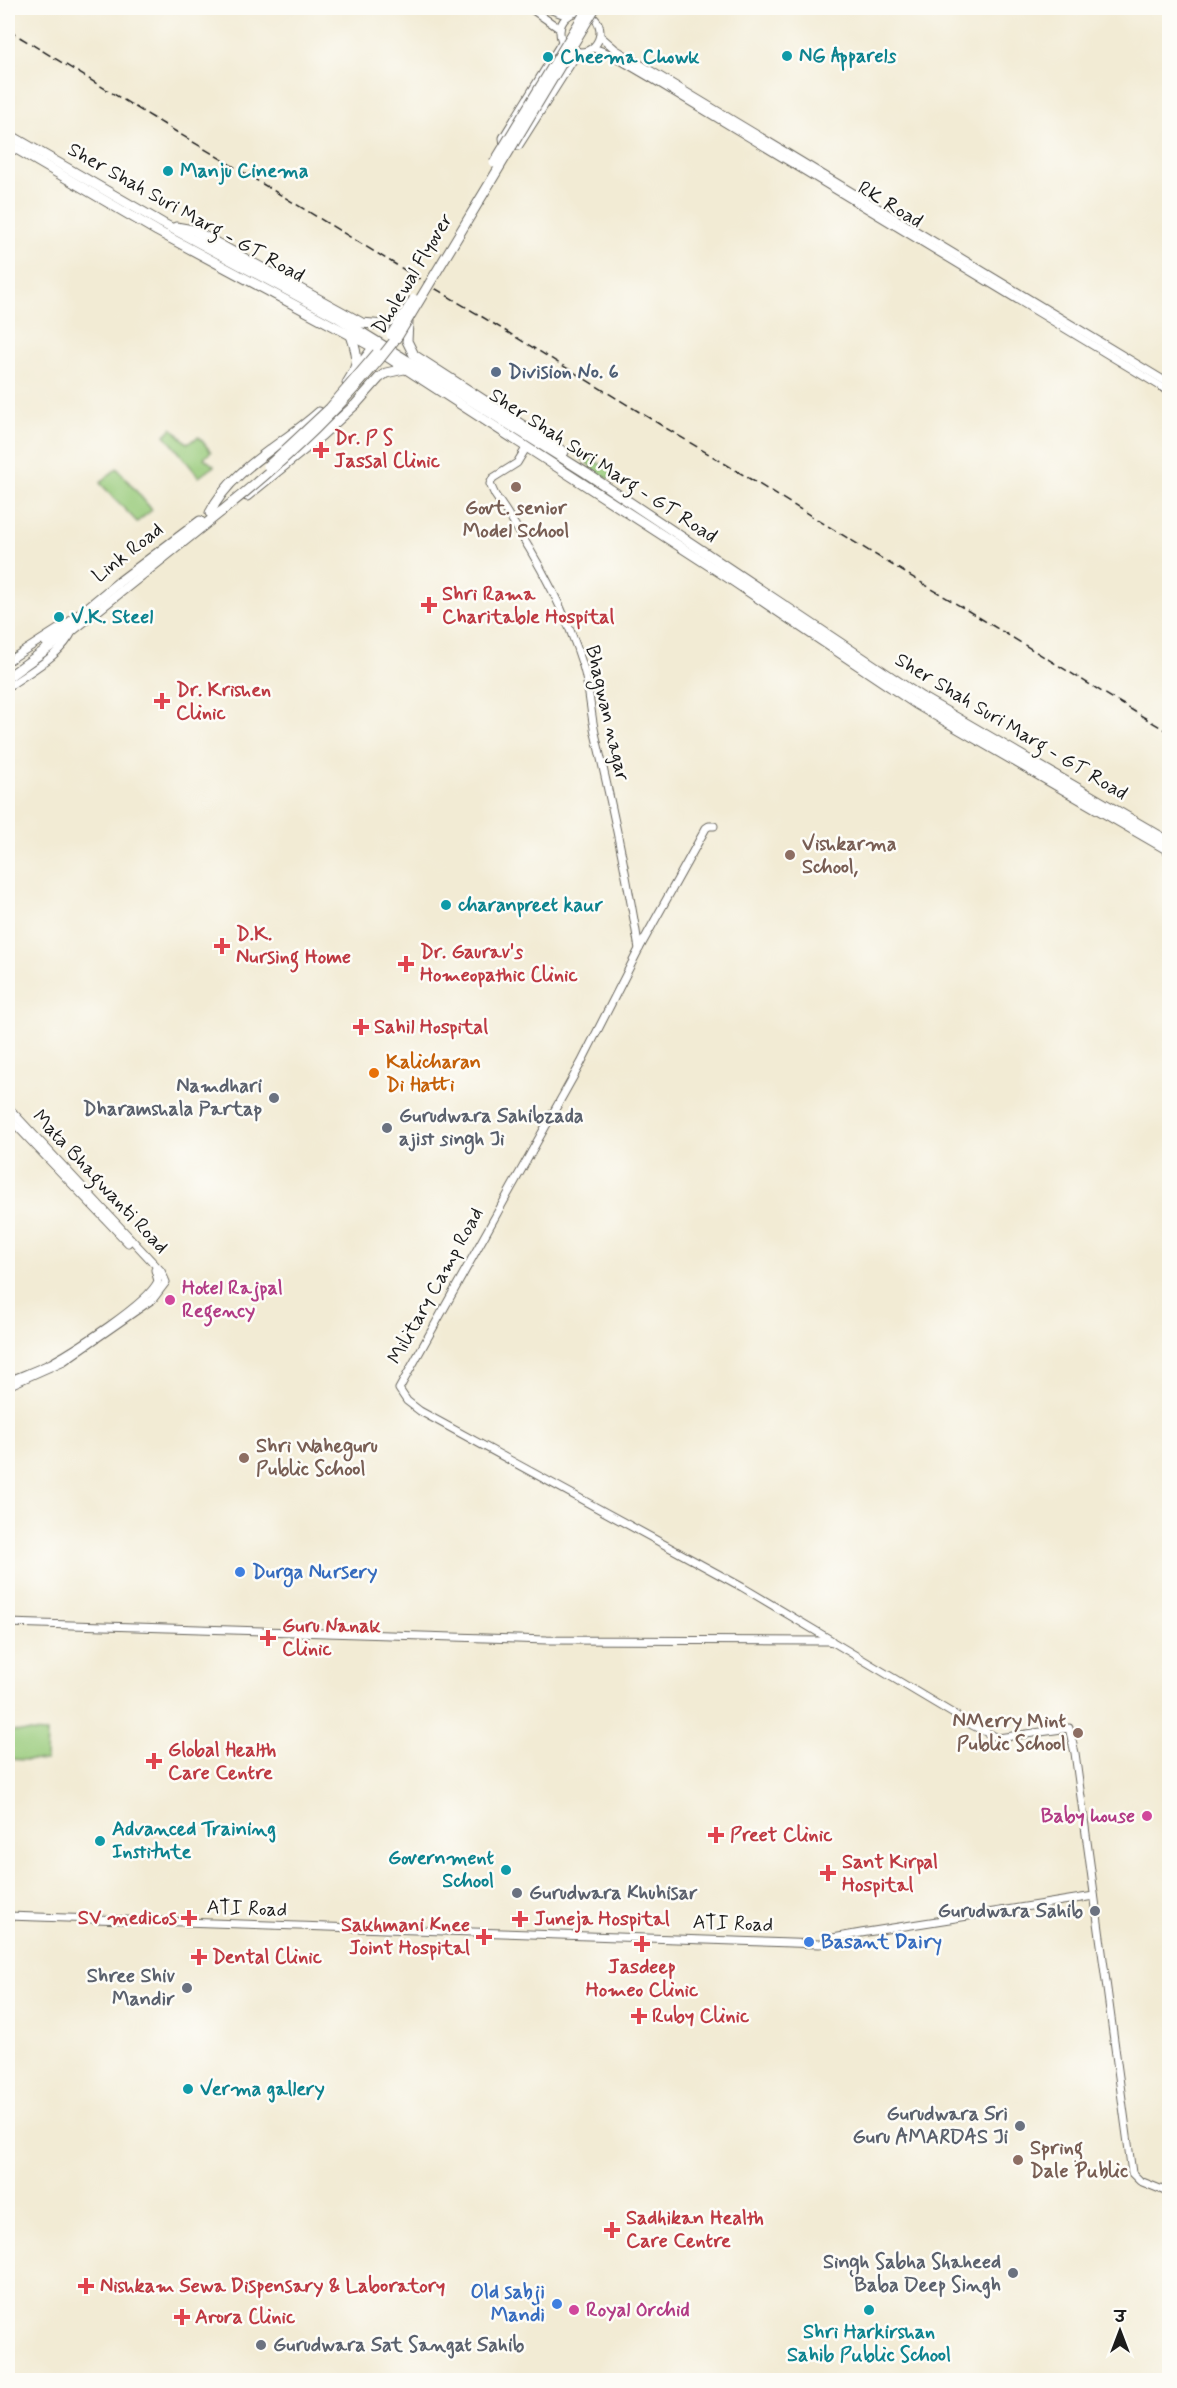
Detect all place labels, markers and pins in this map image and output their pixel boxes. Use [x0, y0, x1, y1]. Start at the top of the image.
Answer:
place label: NG Apparels [799, 43, 897, 71]
place label: Cheema Chowk [560, 44, 700, 71]
marker: NG Apparels [780, 49, 794, 63]
marker: Cheema Chowk [541, 50, 555, 64]
place label: Manju Cinema [180, 158, 309, 185]
marker: Manju Cinema [161, 164, 175, 178]
place label: Division No. 6 [508, 359, 619, 386]
marker: Division No. 6 [489, 365, 503, 379]
place label: Dr. P S Jassal Clinic [334, 425, 441, 475]
marker: Dr. P S Jassal Clinic [312, 441, 330, 459]
marker: Govt. senior Model School [509, 480, 523, 494]
place label: Govt. senior Model School [463, 495, 569, 545]
place label: Shri Rama Charitable Hospital [442, 581, 615, 631]
marker: Shri Rama Charitable Hospital [420, 596, 438, 614]
place label: V.K. Steel [71, 604, 153, 631]
marker: V.K. Steel [52, 610, 66, 624]
place label: Dr. Krishen Clinic [176, 677, 271, 727]
marker: Dr. Krishen Clinic [153, 692, 171, 710]
place label: Vishkarma School, [802, 831, 897, 881]
marker: Vishkarma School, [783, 848, 797, 862]
place label: charanpreet kaur [457, 892, 604, 919]
marker: charanpreet kaur [439, 898, 453, 912]
place label: D.K. Nursing Home [236, 921, 351, 973]
marker: D.K. Nursing Home [213, 937, 231, 955]
place label: Dr. Gaurav's Homeopathic Clinic [420, 939, 578, 989]
marker: Dr. Gaurav's Homeopathic Clinic [397, 955, 415, 973]
place label: Sahil Hospital [374, 1014, 488, 1041]
marker: Sahil Hospital [352, 1018, 370, 1036]
place label: Kalicharan Di Hatti [386, 1049, 481, 1099]
marker: Kalicharan Di Hatti [367, 1066, 381, 1080]
place label: Namdhari Dharamshala Partap [83, 1073, 262, 1123]
marker: Namdhari Dharamshala Partap [267, 1091, 281, 1105]
place label: Gurudwara Sahibzada ajist singh Ji [399, 1103, 584, 1155]
marker: Gurudwara Sahibzada ajist singh Ji [380, 1121, 394, 1135]
place label: Hotel Rajpal Regency [182, 1275, 283, 1327]
marker: Hotel Rajpal Regency [163, 1293, 177, 1307]
place label: Shri Waheguru Public School [256, 1433, 378, 1483]
marker: Shri Waheguru Public School [237, 1451, 251, 1465]
place label: Durga Nursery [252, 1559, 378, 1588]
marker: Durga Nursery [233, 1565, 247, 1579]
place label: Guru Nanak Clinic [282, 1613, 382, 1663]
marker: Guru Nanak Clinic [259, 1629, 277, 1647]
place label: NMerry Mint Public School [952, 1708, 1067, 1758]
marker: NMerry Mint Public School [1071, 1726, 1085, 1740]
place label: Global Health Care Centre [168, 1737, 276, 1787]
marker: Global Health Care Centre [145, 1752, 163, 1770]
place label: Baby house [1041, 1803, 1135, 1830]
marker: Baby house [1140, 1809, 1154, 1823]
place label: Advanced Training Institute [112, 1816, 276, 1866]
place label: Preet Clinic [730, 1822, 833, 1849]
marker: Preet Clinic [707, 1826, 725, 1844]
marker: Advanced Training Institute [93, 1834, 107, 1848]
place label: Government School [388, 1845, 495, 1895]
place label: Sant Kirpal Hospital [842, 1849, 938, 1899]
marker: Government School [499, 1863, 513, 1877]
marker: Sant Kirpal Hospital [819, 1864, 837, 1882]
place label: Gurudwara Khuhisar [529, 1880, 698, 1907]
marker: Gurudwara Khuhisar [510, 1886, 524, 1900]
place label: Gurudwara Sahib [938, 1898, 1083, 1925]
marker: Gurudwara Sahib [1088, 1904, 1102, 1918]
place label: SV medicos [78, 1905, 177, 1932]
place label: Juneja Hospital [534, 1906, 670, 1933]
marker: Juneja Hospital [511, 1910, 529, 1928]
marker: SV medicos [182, 1911, 196, 1925]
place label: Sakhmani Knee Joint Hospital [341, 1912, 470, 1962]
marker: Sakhmani Knee Joint Hospital [475, 1928, 493, 1946]
place label: Basant Dairy [821, 1929, 942, 1956]
marker: Jasdeep Homeo Clinic [633, 1935, 651, 1953]
marker: Basant Dairy [802, 1935, 816, 1949]
place label: Dental Clinic [212, 1944, 323, 1971]
marker: Dental Clinic [190, 1948, 208, 1966]
place label: Jasdeep Homeo Clinic [586, 1954, 699, 2004]
place label: Shree Shiv Mandir [87, 1963, 176, 2013]
marker: Shree Shiv Mandir [180, 1981, 194, 1995]
place label: Ruby Clinic [652, 2003, 750, 2030]
marker: Ruby Clinic [630, 2007, 648, 2025]
place label: Verma gallery [200, 2076, 325, 2103]
marker: Verma gallery [181, 2082, 195, 2096]
place label: Gurudwara Sri Guru AMARDAS Ji [852, 2101, 1008, 2151]
marker: Gurudwara Sri Guru AMARDAS Ji [1013, 2119, 1027, 2133]
place label: Spring Dale Public [1030, 2135, 1128, 2185]
marker: Spring Dale Public [1011, 2153, 1025, 2167]
place label: Sadhikan Health Care Centre [626, 2205, 764, 2255]
marker: Sadhikan Health Care Centre [603, 2221, 621, 2239]
place label: Singh Sabha Shaheed Baba Deep Singh [823, 2249, 1001, 2299]
marker: Singh Sabha Shaheed Baba Deep Singh [1006, 2266, 1020, 2280]
place label: Nishkam Sewa Dispensary & Laboratory [100, 2273, 445, 2300]
marker: Nishkam Sewa Dispensary & Laboratory [77, 2277, 95, 2295]
place label: Old sabji Mandi [471, 2279, 545, 2329]
marker: Old sabji Mandi [550, 2297, 564, 2311]
place label: Royal Orchid [586, 2297, 690, 2324]
marker: Royal Orchid [567, 2303, 581, 2317]
marker: Shri Harkirshan Sahib Public School [862, 2303, 876, 2317]
place label: Arora Clinic [195, 2304, 296, 2331]
marker: Arora Clinic [173, 2308, 191, 2326]
place label: Shri Harkirshan Sahib Public School [787, 2319, 951, 2369]
place label: Gurudwara Sat Sangat Sahib [273, 2332, 525, 2359]
marker: Gurudwara Sat Sangat Sahib [254, 2338, 268, 2352]

